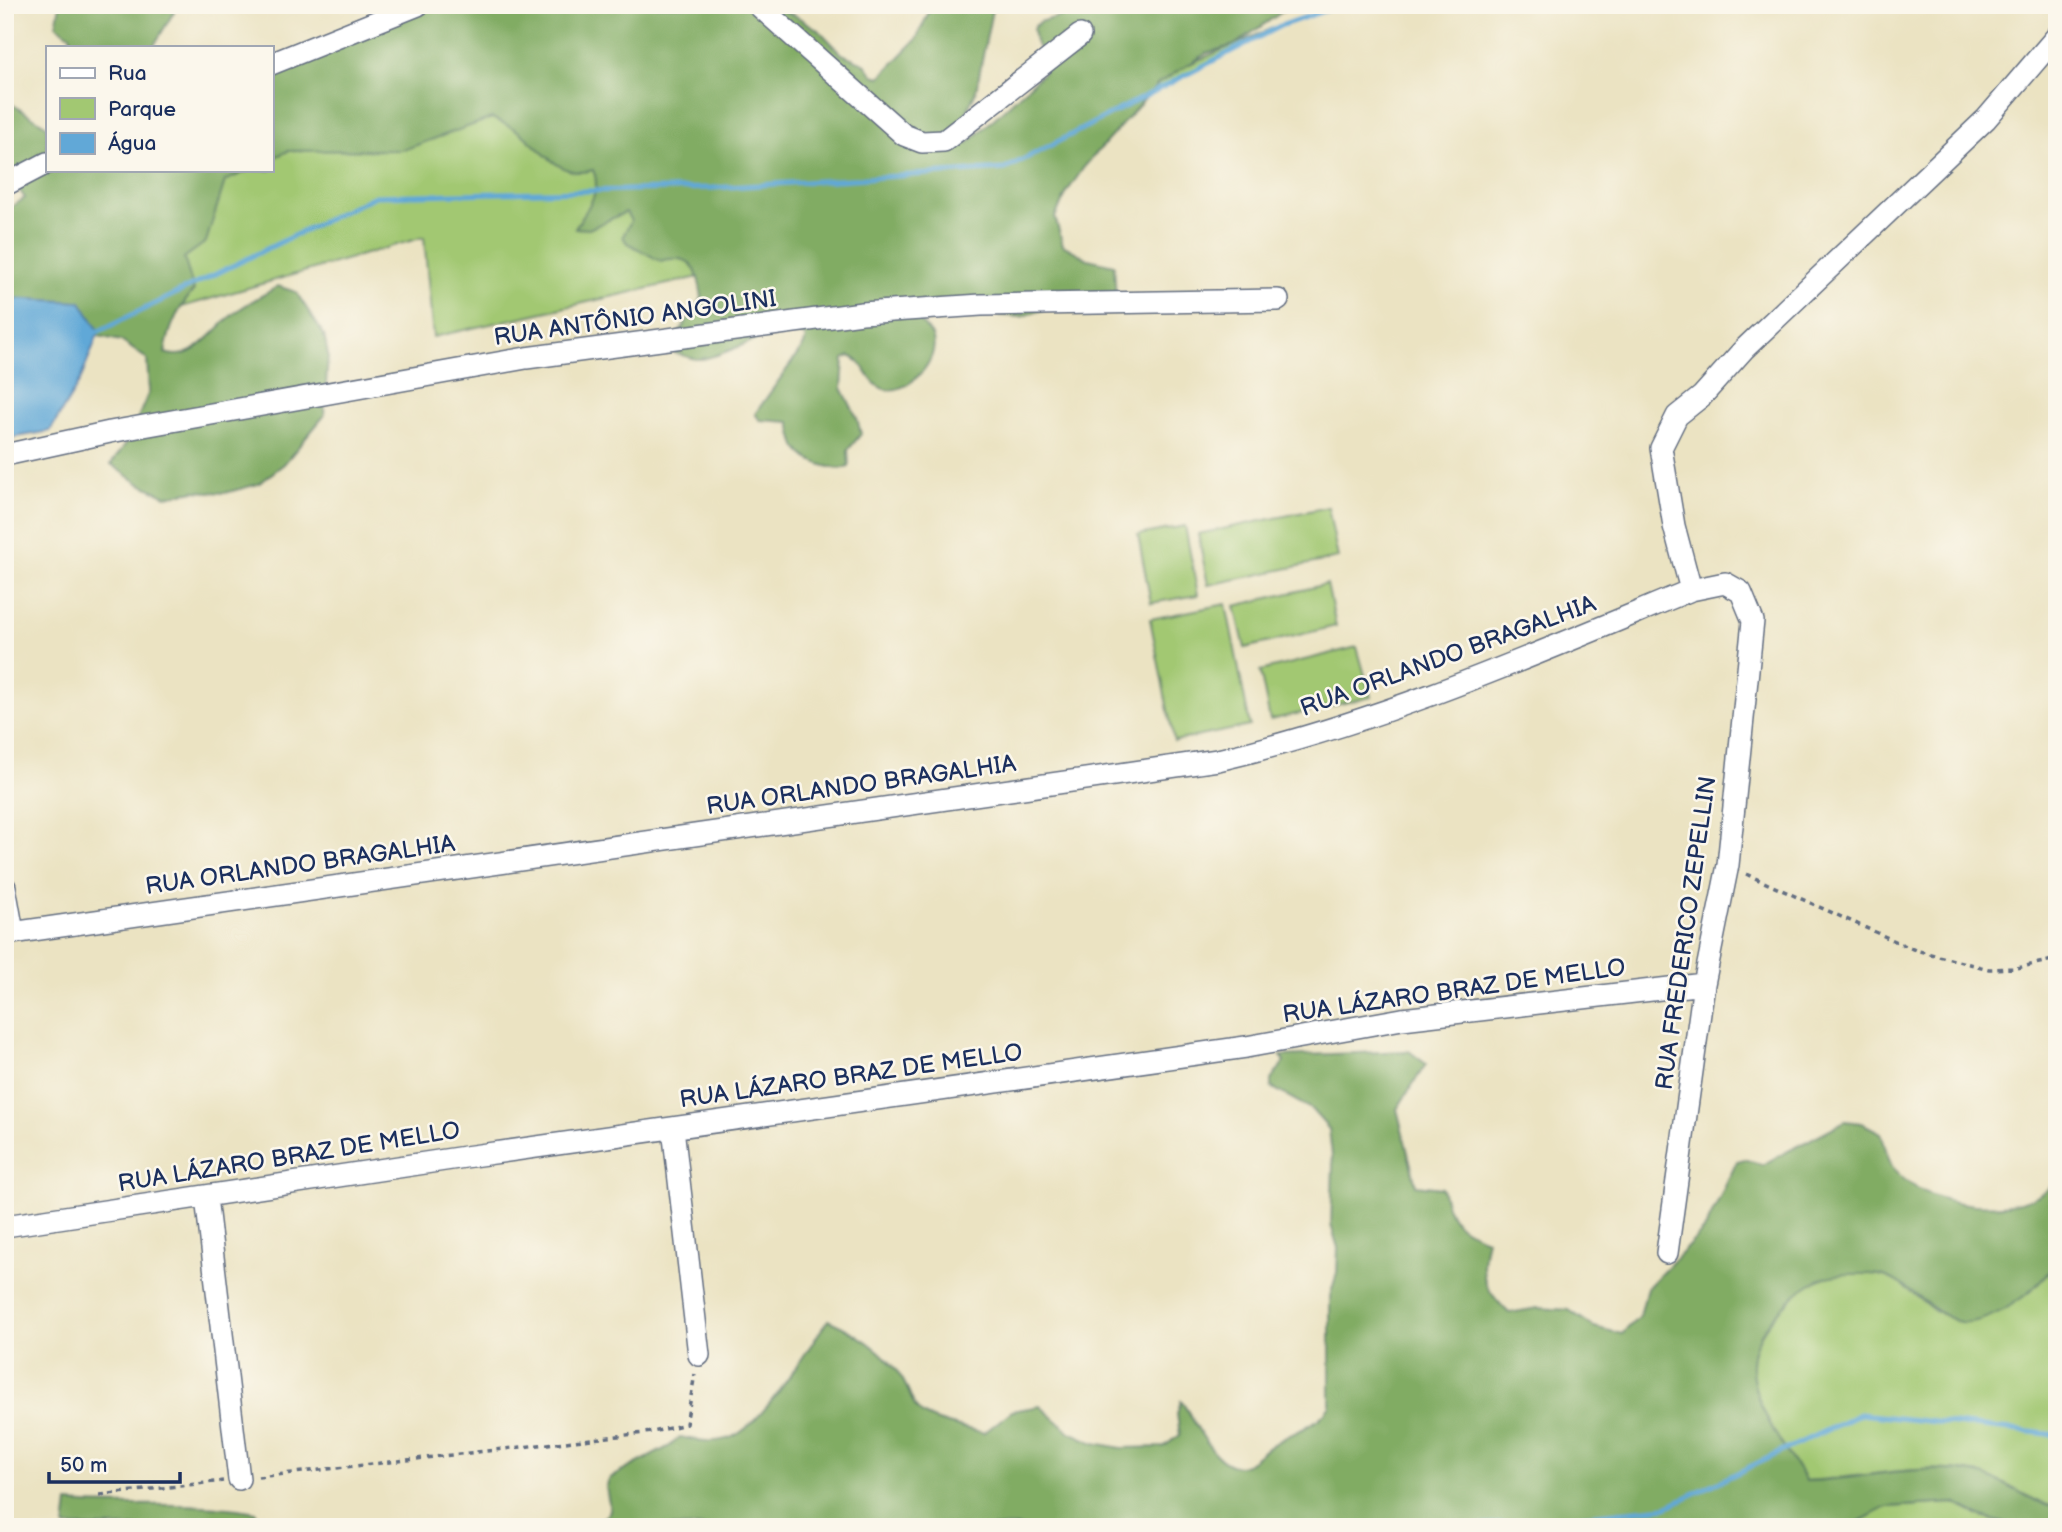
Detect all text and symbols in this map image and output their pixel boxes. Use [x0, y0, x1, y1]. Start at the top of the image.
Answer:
legend [46, 46, 273, 172]
text: Rua [108, 61, 147, 86]
text: Parque [108, 97, 176, 122]
text: Água [108, 131, 156, 156]
street label: RUA ANTÔNIO ANGOLINI [492, 283, 778, 352]
street label: RUA ORLANDO BRAGALHIA [1296, 589, 1600, 723]
street label: RUA ORLANDO BRAGALHIA [704, 749, 1018, 821]
street label: RUA FREDERICO ZEPELLIN [1650, 774, 1722, 1092]
street label: RUA ORLANDO BRAGALHIA [143, 829, 457, 901]
street label: RUA LÁZARO BRAZ DE MELLO [1281, 952, 1627, 1029]
street label: RUA LÁZARO BRAZ DE MELLO [678, 1037, 1024, 1114]
street label: RUA LÁZARO BRAZ DE MELLO [116, 1115, 462, 1198]
scale bar [49, 1441, 180, 1485]
text: 50 m [60, 1453, 107, 1478]

